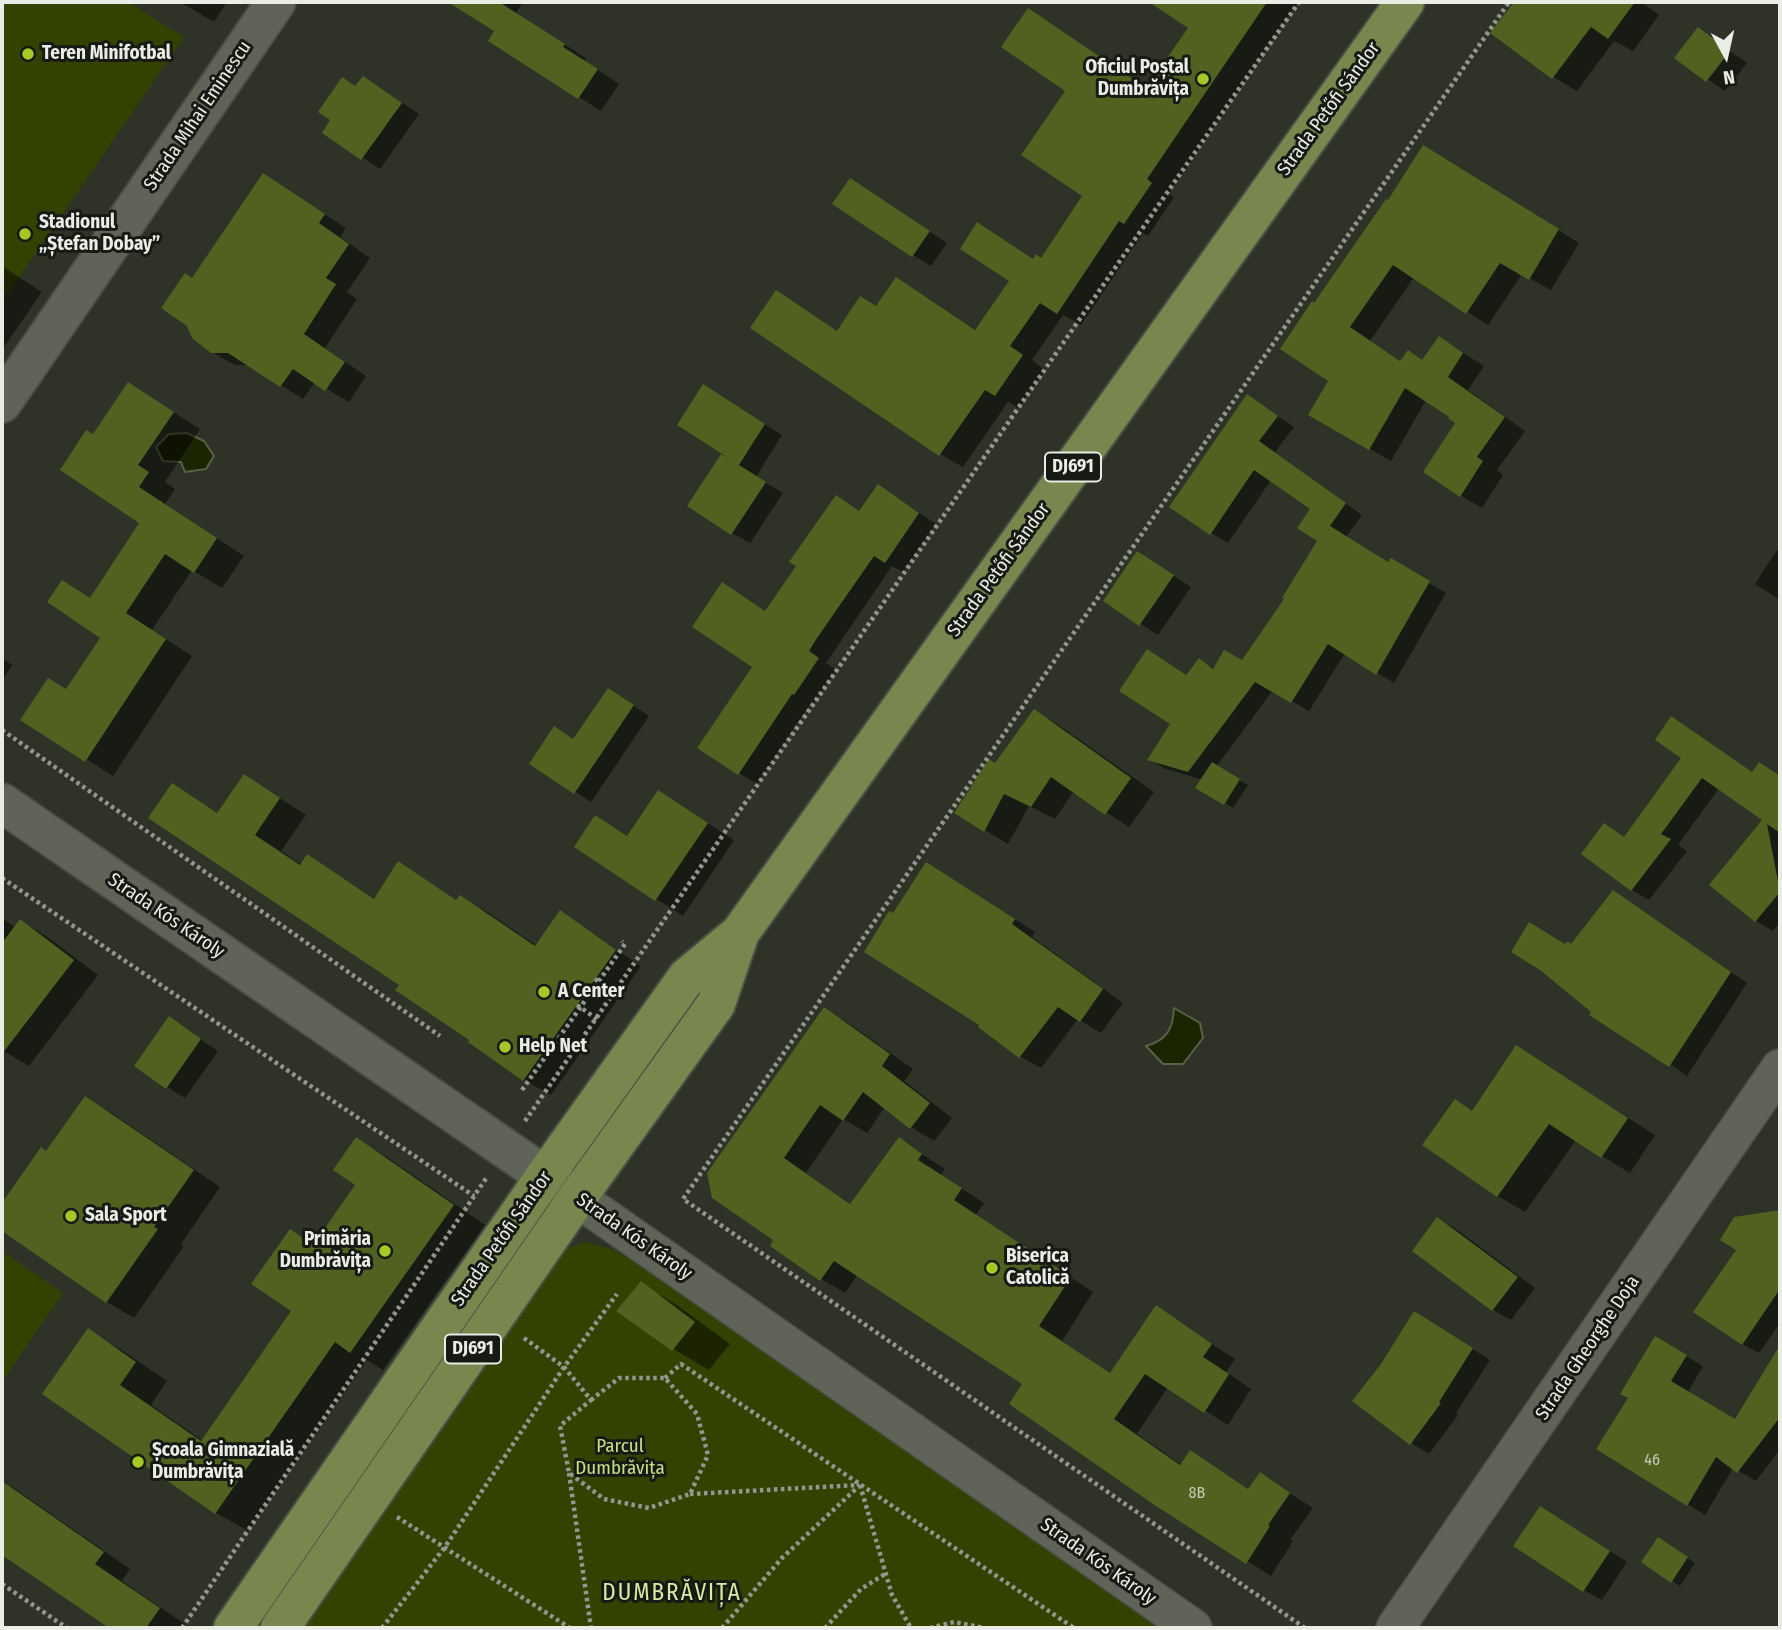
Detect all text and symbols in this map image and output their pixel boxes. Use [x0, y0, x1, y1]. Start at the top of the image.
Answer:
north arrow [1691, 21, 1761, 91]
street label: Strada Mihai Eminescu [140, 37, 256, 195]
street label: Strada Petőfi Sándor [1273, 38, 1385, 180]
place label: Teren Minifotbal [42, 43, 171, 65]
marker: Teren Minifotbal [20, 46, 36, 62]
place label: Oficiul Poștal Dumbrăvița [1085, 57, 1189, 101]
text: N [1722, 65, 1736, 89]
marker: Oficiul Poștal Dumbrăvița [1195, 71, 1211, 87]
place label: Stadionul „Ștefan Dobay” [39, 212, 160, 256]
marker: Stadionul „Ștefan Dobay” [17, 226, 33, 242]
road number: DJ691 [1045, 452, 1101, 481]
street label: Strada Petőfi Sándor [943, 499, 1055, 641]
street label: Strada Kós Károly [103, 869, 229, 963]
place label: A Center [558, 981, 624, 1003]
marker: A Center [536, 984, 552, 1000]
place label: Help Net [519, 1036, 587, 1058]
marker: Help Net [497, 1039, 513, 1055]
street label: Strada Petőfi Sándor [447, 1167, 557, 1311]
street label: Strada Kós Károly [572, 1189, 696, 1285]
place label: Sala Sport [85, 1205, 167, 1227]
marker: Sala Sport [63, 1208, 79, 1224]
place label: Primăria Dumbrăvița [280, 1229, 371, 1273]
marker: Primăria Dumbrăvița [377, 1243, 393, 1259]
place label: Biserica Catolică [1006, 1246, 1069, 1290]
marker: Biserica Catolică [984, 1260, 1000, 1276]
street label: Strada Gheorghe Doja [1531, 1271, 1645, 1425]
road number: DJ691 [445, 1334, 501, 1364]
park label: Parcul Dumbrăvița [575, 1436, 665, 1480]
place label: Școala Gimnazială Dumbrăvița [152, 1440, 294, 1484]
house number: 46 [1644, 1451, 1660, 1471]
marker: Școala Gimnazială Dumbrăvița [130, 1454, 146, 1470]
house number: 8B [1189, 1484, 1205, 1504]
street label: Strada Kós Károly [1036, 1514, 1160, 1610]
district label: DUMBRĂVIȚA [604, 1580, 740, 1608]

